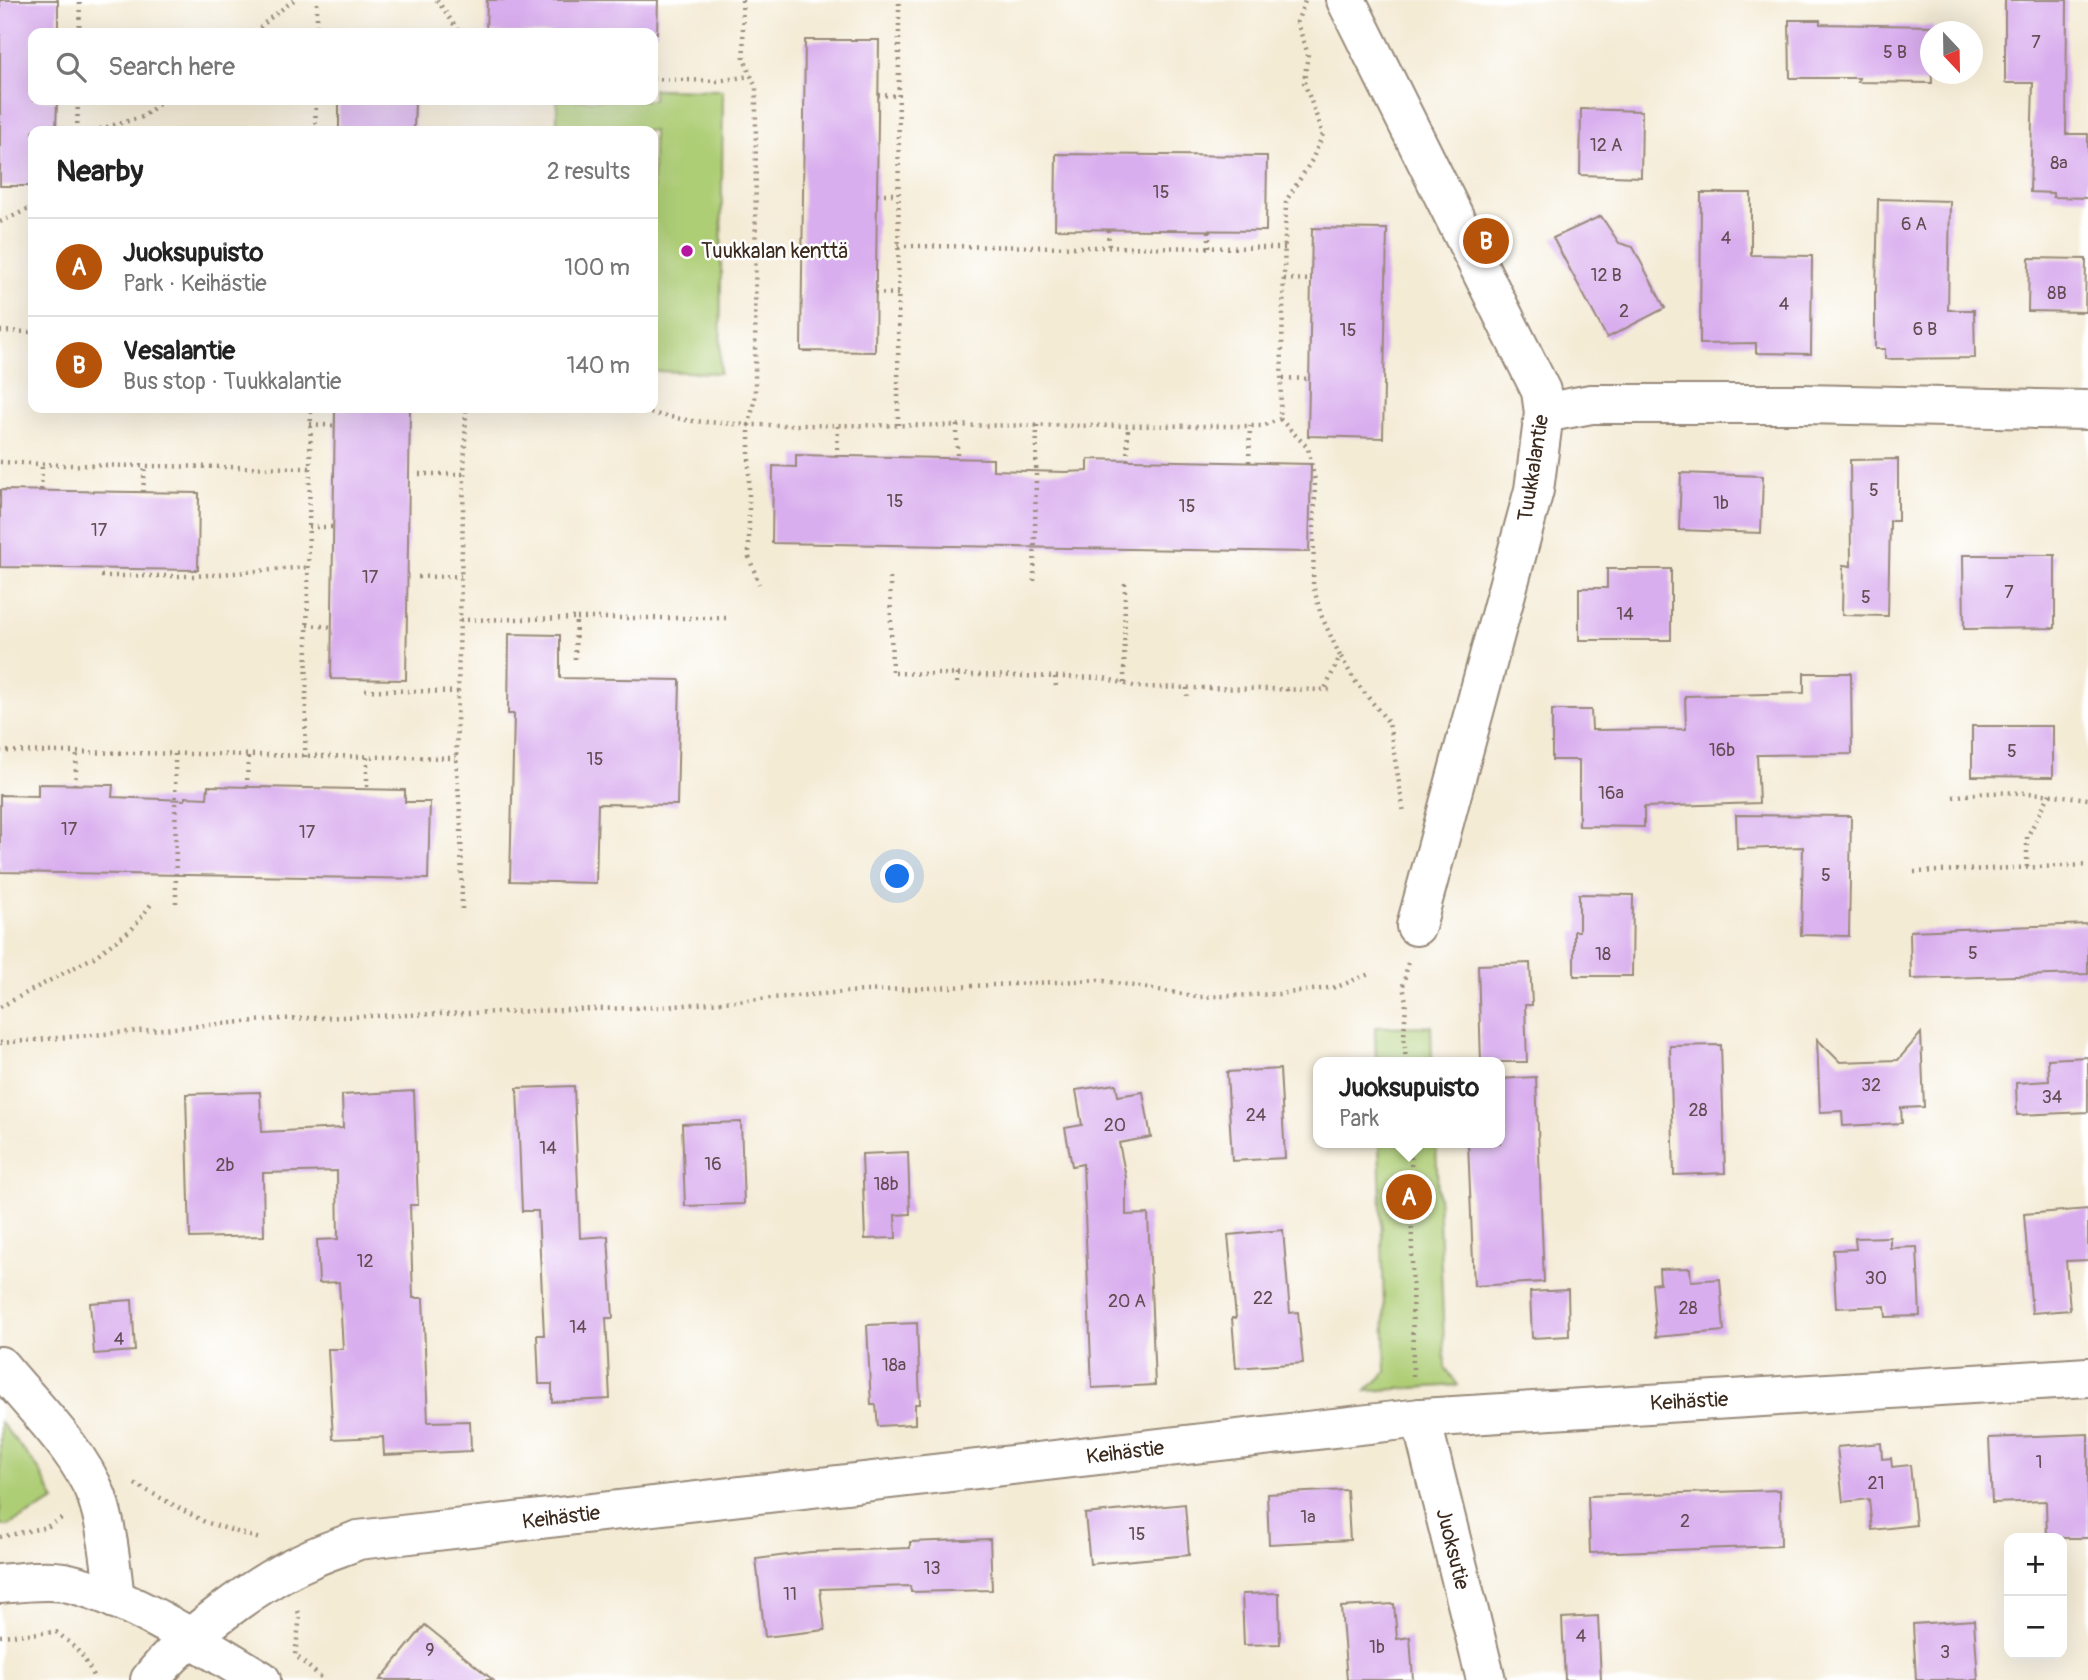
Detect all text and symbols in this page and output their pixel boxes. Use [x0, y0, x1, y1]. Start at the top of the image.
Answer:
north arrow [1920, 21, 1983, 84]
search box [28, 28, 658, 105]
house number: 7 [2031, 31, 2041, 54]
house number: 5 B [1883, 41, 1907, 64]
icon: search [52, 48, 90, 86]
text: Search here [108, 51, 235, 83]
house number: 12 A [1590, 134, 1623, 157]
house number: 8a [2050, 152, 2068, 175]
text: Nearby [56, 153, 143, 190]
text: 2 results [547, 157, 630, 186]
house number: 15 [1153, 181, 1169, 204]
house number: 6 A [1901, 213, 1927, 236]
pin: B [1463, 215, 1509, 267]
house number: 4 [1721, 227, 1732, 250]
text: Juoksupuisto [123, 237, 264, 269]
place label: Tuukkalan kenttä [701, 238, 848, 265]
marker: Tuukkalan kenttä [679, 243, 695, 259]
text: A [72, 253, 86, 282]
text: 100 m [564, 253, 630, 282]
house number: 12 B [1590, 264, 1622, 287]
text: Park · Keihästie [123, 269, 267, 298]
house number: 8B [2047, 282, 2067, 305]
house number: 4 [1779, 293, 1790, 316]
house number: 2 [1619, 300, 1629, 323]
house number: 6 B [1913, 318, 1937, 341]
house number: 15 [1340, 319, 1356, 342]
text: Vesalantie [123, 335, 235, 367]
text: B [72, 351, 86, 380]
text: 140 m [567, 351, 630, 380]
text: Bus stop · Tuukkalantie [123, 367, 341, 396]
street label: Tuukkalantie [1512, 412, 1555, 523]
house number: 5 [1869, 479, 1879, 502]
house number: 15 [887, 490, 903, 513]
house number: 1b [1713, 492, 1729, 515]
house number: 15 [1179, 495, 1195, 518]
house number: 17 [91, 519, 108, 542]
house number: 17 [362, 566, 379, 589]
house number: 7 [2004, 581, 2014, 604]
house number: 5 [1861, 586, 1871, 609]
house number: 14 [1616, 603, 1634, 626]
house number: 16b [1709, 739, 1735, 762]
house number: 5 [2007, 740, 2017, 763]
house number: 15 [587, 748, 603, 771]
house number: 16a [1598, 782, 1624, 805]
house number: 17 [61, 818, 78, 841]
house number: 17 [299, 821, 316, 844]
your location [880, 859, 914, 893]
house number: 5 [1821, 864, 1831, 887]
house number: 5 [1968, 942, 1978, 965]
house number: 18 [1595, 943, 1611, 966]
popup [1313, 1057, 1505, 1148]
text: Juoksupuisto [1339, 1072, 1479, 1104]
house number: 32 [1861, 1074, 1881, 1097]
house number: 34 [2042, 1086, 2063, 1109]
house number: 28 [1688, 1099, 1708, 1122]
house number: 24 [1246, 1104, 1267, 1127]
text: Park [1339, 1104, 1379, 1133]
house number: 20 [1104, 1114, 1126, 1137]
house number: 14 [539, 1137, 557, 1160]
house number: 16 [704, 1153, 722, 1176]
house number: 2b [216, 1154, 235, 1177]
pin: A [1386, 1171, 1432, 1223]
house number: 18b [874, 1173, 899, 1196]
house number: 12 [356, 1250, 374, 1273]
house number: 30 [1865, 1267, 1887, 1290]
house number: 22 [1253, 1287, 1273, 1310]
house number: 20 A [1108, 1290, 1146, 1313]
house number: 28 [1678, 1297, 1698, 1320]
house number: 14 [569, 1316, 587, 1339]
house number: 4 [114, 1328, 125, 1351]
house number: 18a [882, 1354, 906, 1377]
street label: Keihästie [1649, 1386, 1730, 1417]
street label: Keihästie [1084, 1434, 1166, 1471]
house number: 1 [2035, 1451, 2043, 1474]
house number: 21 [1867, 1472, 1885, 1495]
street label: Keihästie [520, 1499, 602, 1536]
house number: 1a [1300, 1506, 1316, 1529]
street label: Juoksutie [1429, 1506, 1476, 1593]
house number: 2 [1680, 1510, 1690, 1533]
house number: 15 [1129, 1523, 1145, 1546]
map controls [2004, 1533, 2067, 1659]
button: + [2004, 1533, 2067, 1596]
house number: 13 [923, 1557, 941, 1580]
house number: 11 [783, 1583, 797, 1606]
button: − [2004, 1596, 2067, 1659]
house number: 4 [1576, 1625, 1587, 1648]
house number: 1b [1369, 1636, 1385, 1659]
house number: 9 [425, 1639, 435, 1662]
house number: 3 [1940, 1641, 1950, 1664]

